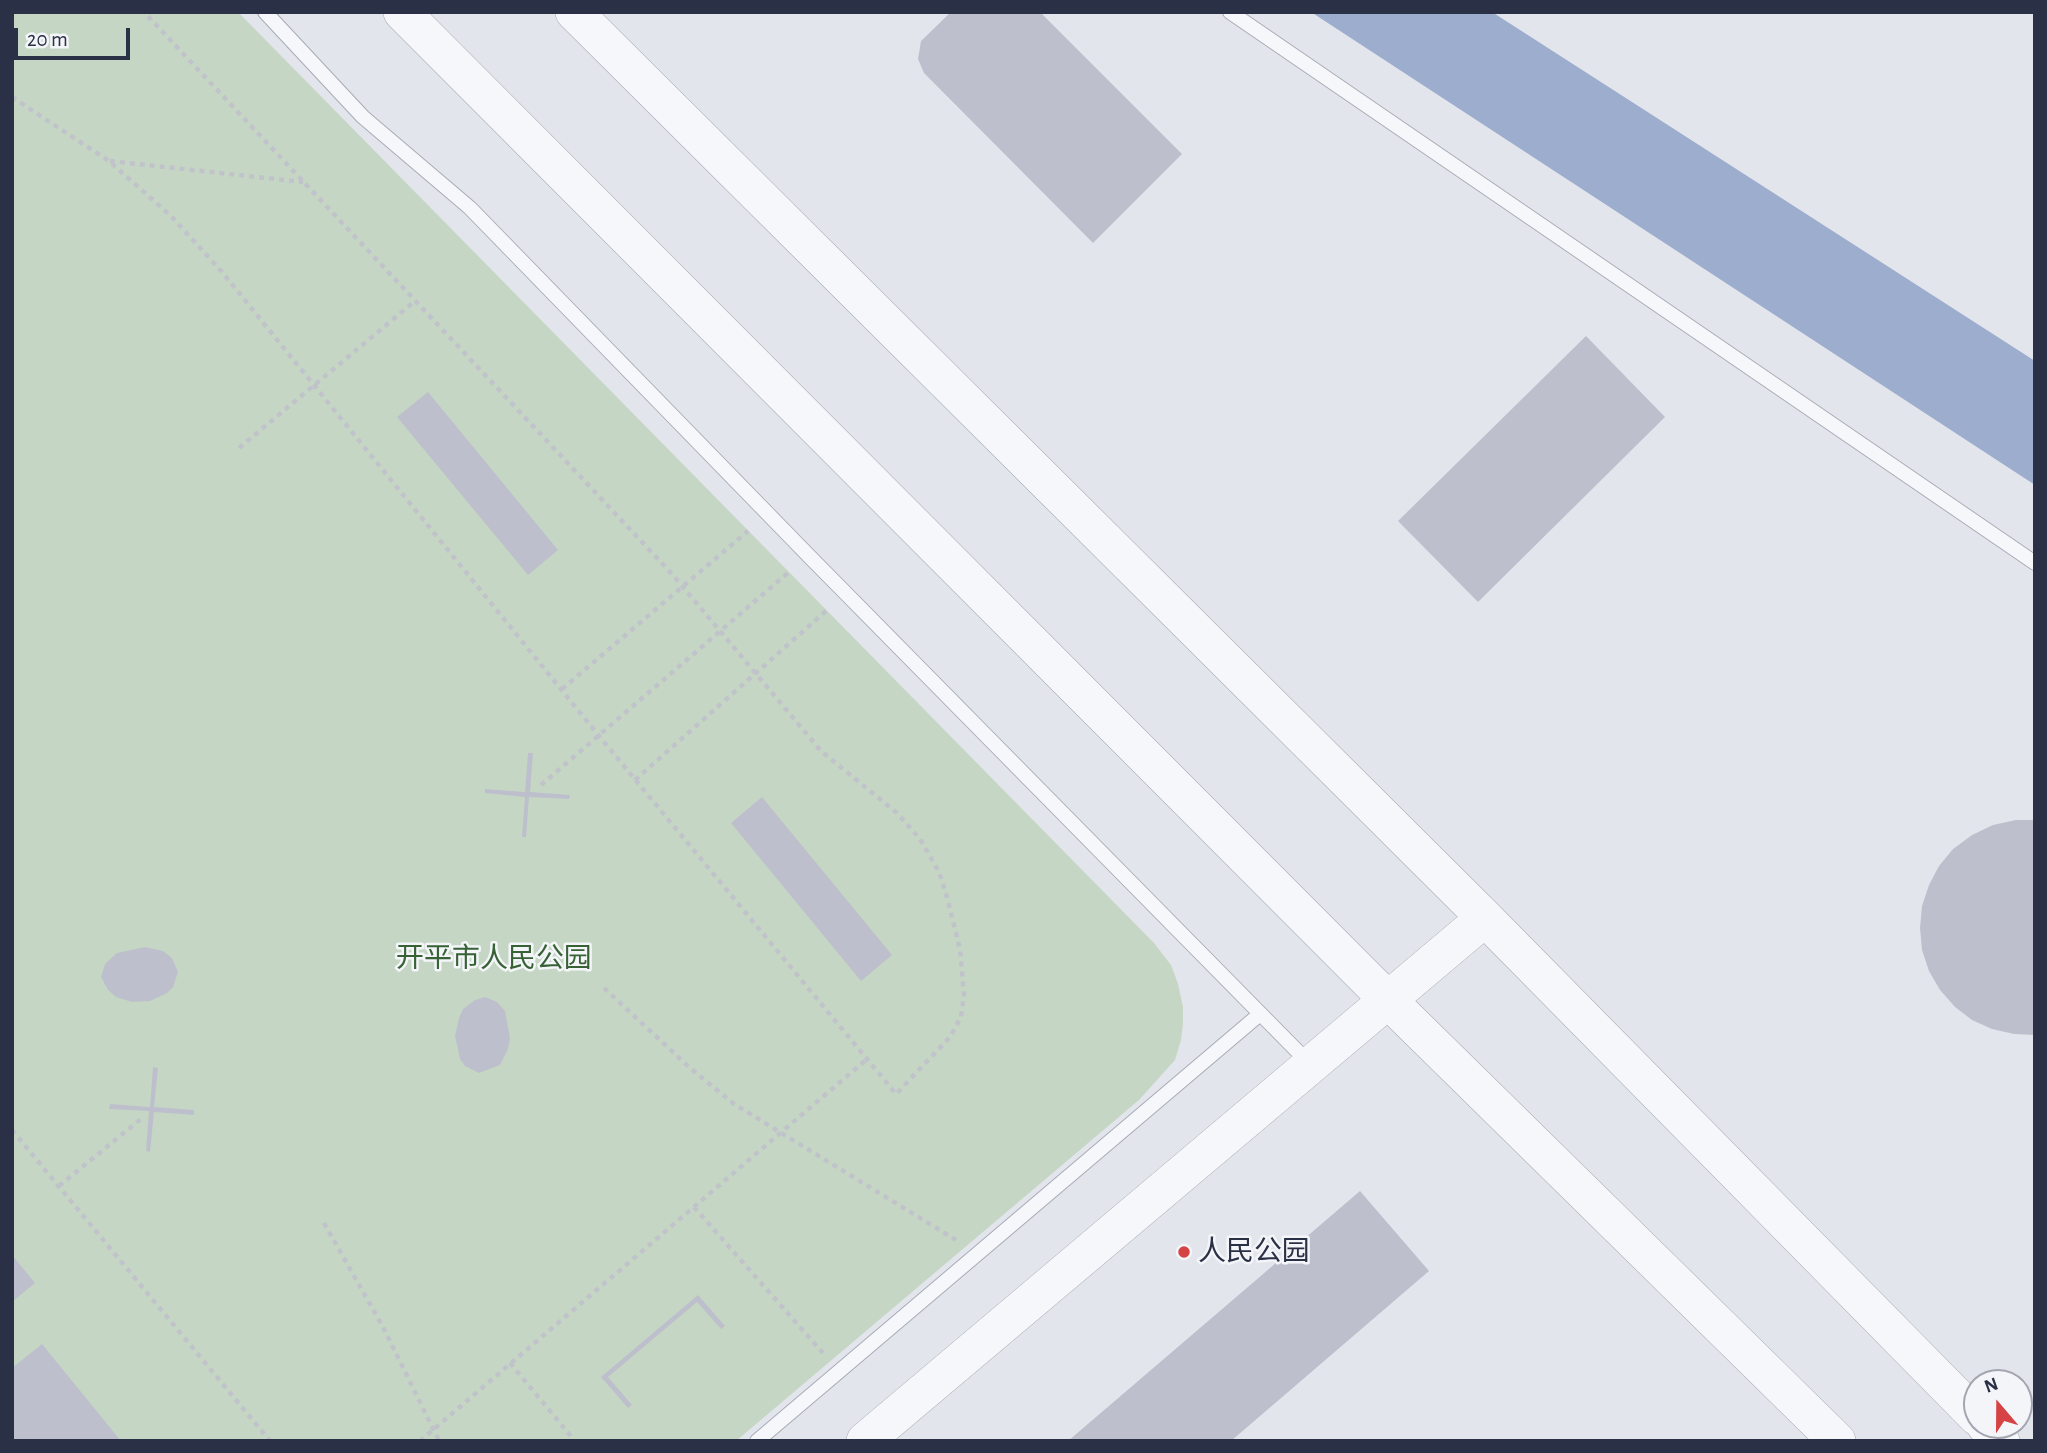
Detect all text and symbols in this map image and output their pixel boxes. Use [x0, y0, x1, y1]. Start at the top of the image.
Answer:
scale bar [18, 14, 133, 58]
text: 20 m [27, 29, 68, 50]
park label: 开平市人民公园 [396, 942, 592, 976]
place label: 人民公园 [1198, 1235, 1310, 1269]
marker: 人民公园 [1176, 1244, 1192, 1260]
north arrow [1963, 1369, 2033, 1439]
text: N [1982, 1374, 2001, 1397]

